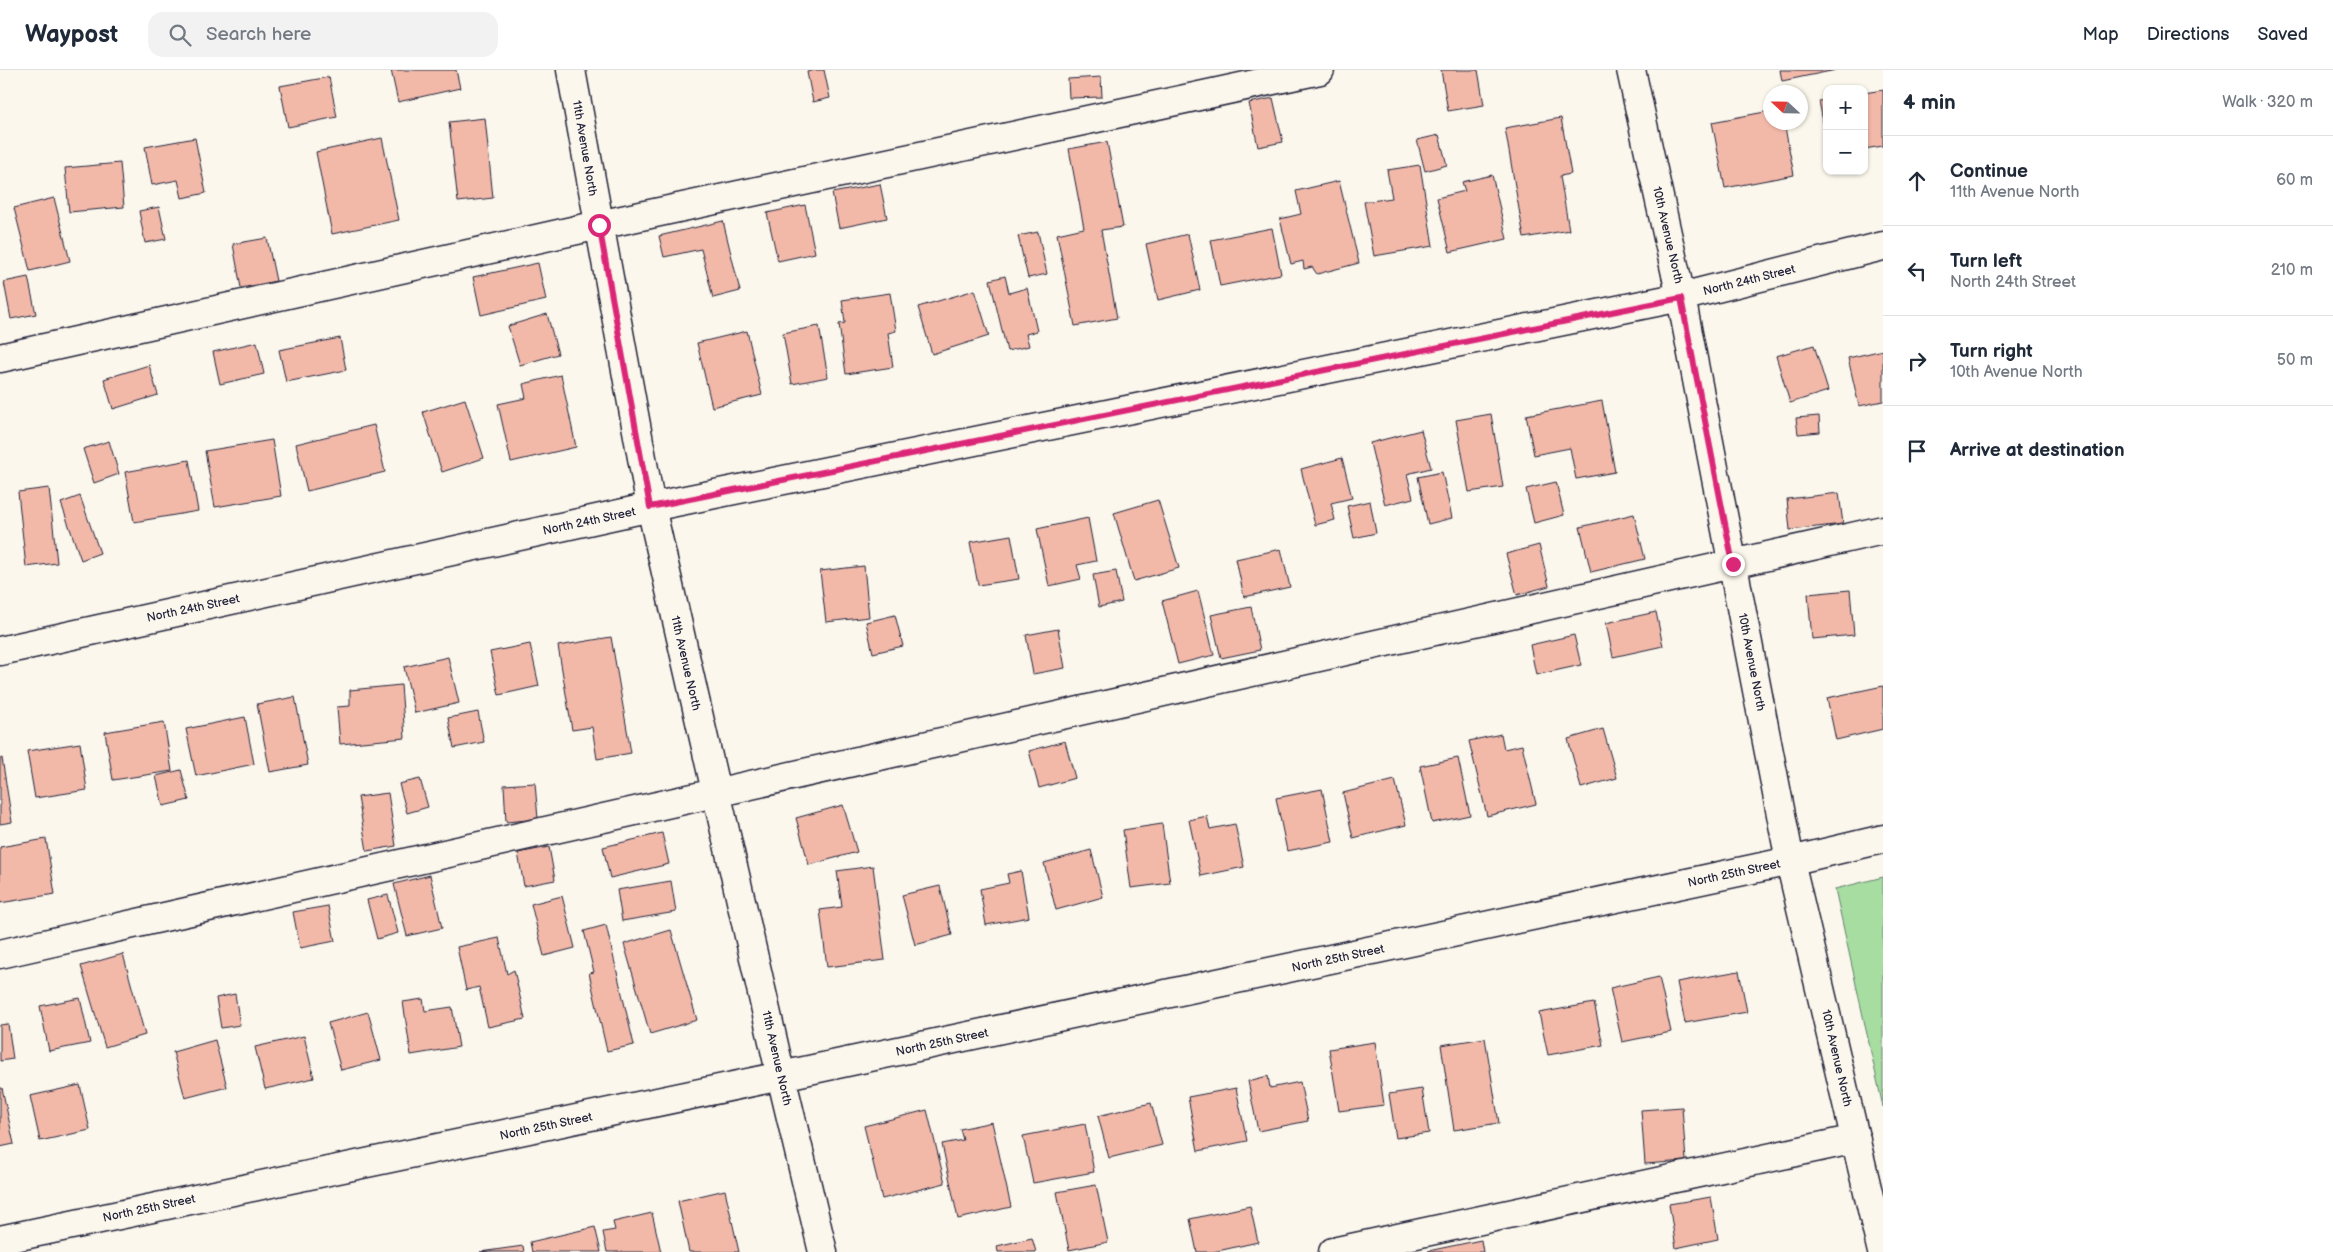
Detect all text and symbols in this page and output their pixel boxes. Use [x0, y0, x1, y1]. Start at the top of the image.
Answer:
search box [148, 12, 498, 57]
text: Waypost [25, 20, 118, 49]
icon: search [166, 21, 194, 49]
text: Search here [206, 23, 311, 46]
text: Map [2083, 24, 2119, 45]
text: Directions [2147, 24, 2229, 45]
text: Saved [2257, 24, 2308, 45]
north arrow [1763, 85, 1808, 130]
map controls [1823, 85, 1868, 175]
button: + [1823, 85, 1868, 130]
text: 4 min [1903, 90, 1956, 115]
text: Walk · 320 m [2222, 93, 2313, 112]
street label: 11th Avenue North [569, 99, 600, 197]
button: − [1823, 130, 1868, 175]
text: Continue [1950, 160, 2028, 183]
icon: ahead [1903, 167, 1931, 195]
text: 60 m [2276, 171, 2313, 190]
text: 11th Avenue North [1950, 183, 2079, 202]
street label: 10th Avenue North [1649, 185, 1686, 286]
route start [588, 214, 611, 237]
text: Turn left [1950, 250, 2022, 273]
icon: left [1903, 257, 1931, 285]
text: 210 m [2271, 261, 2313, 280]
street label: North 24th Street [1702, 262, 1797, 299]
text: North 24th Street [1950, 273, 2076, 292]
text: Turn right [1950, 340, 2033, 363]
icon: right [1903, 347, 1931, 375]
text: 50 m [2277, 351, 2313, 370]
text: 10th Avenue North [1950, 363, 2083, 382]
icon: arrive [1903, 437, 1931, 465]
text: Arrive at destination [1950, 439, 2125, 462]
street label: North 24th Street [541, 504, 637, 539]
route end [1722, 553, 1745, 576]
street label: North 24th Street [145, 591, 241, 626]
street label: 10th Avenue North [1735, 612, 1768, 713]
street label: 11th Avenue North [667, 614, 704, 712]
street label: North 25th Street [1687, 856, 1782, 891]
street label: North 25th Street [1291, 941, 1386, 976]
street label: 10th Avenue North [1818, 1008, 1855, 1109]
street label: 11th Avenue North [758, 1009, 795, 1107]
street label: North 25th Street [895, 1025, 990, 1060]
street label: North 25th Street [499, 1109, 594, 1144]
street label: North 25th Street [102, 1191, 197, 1226]

